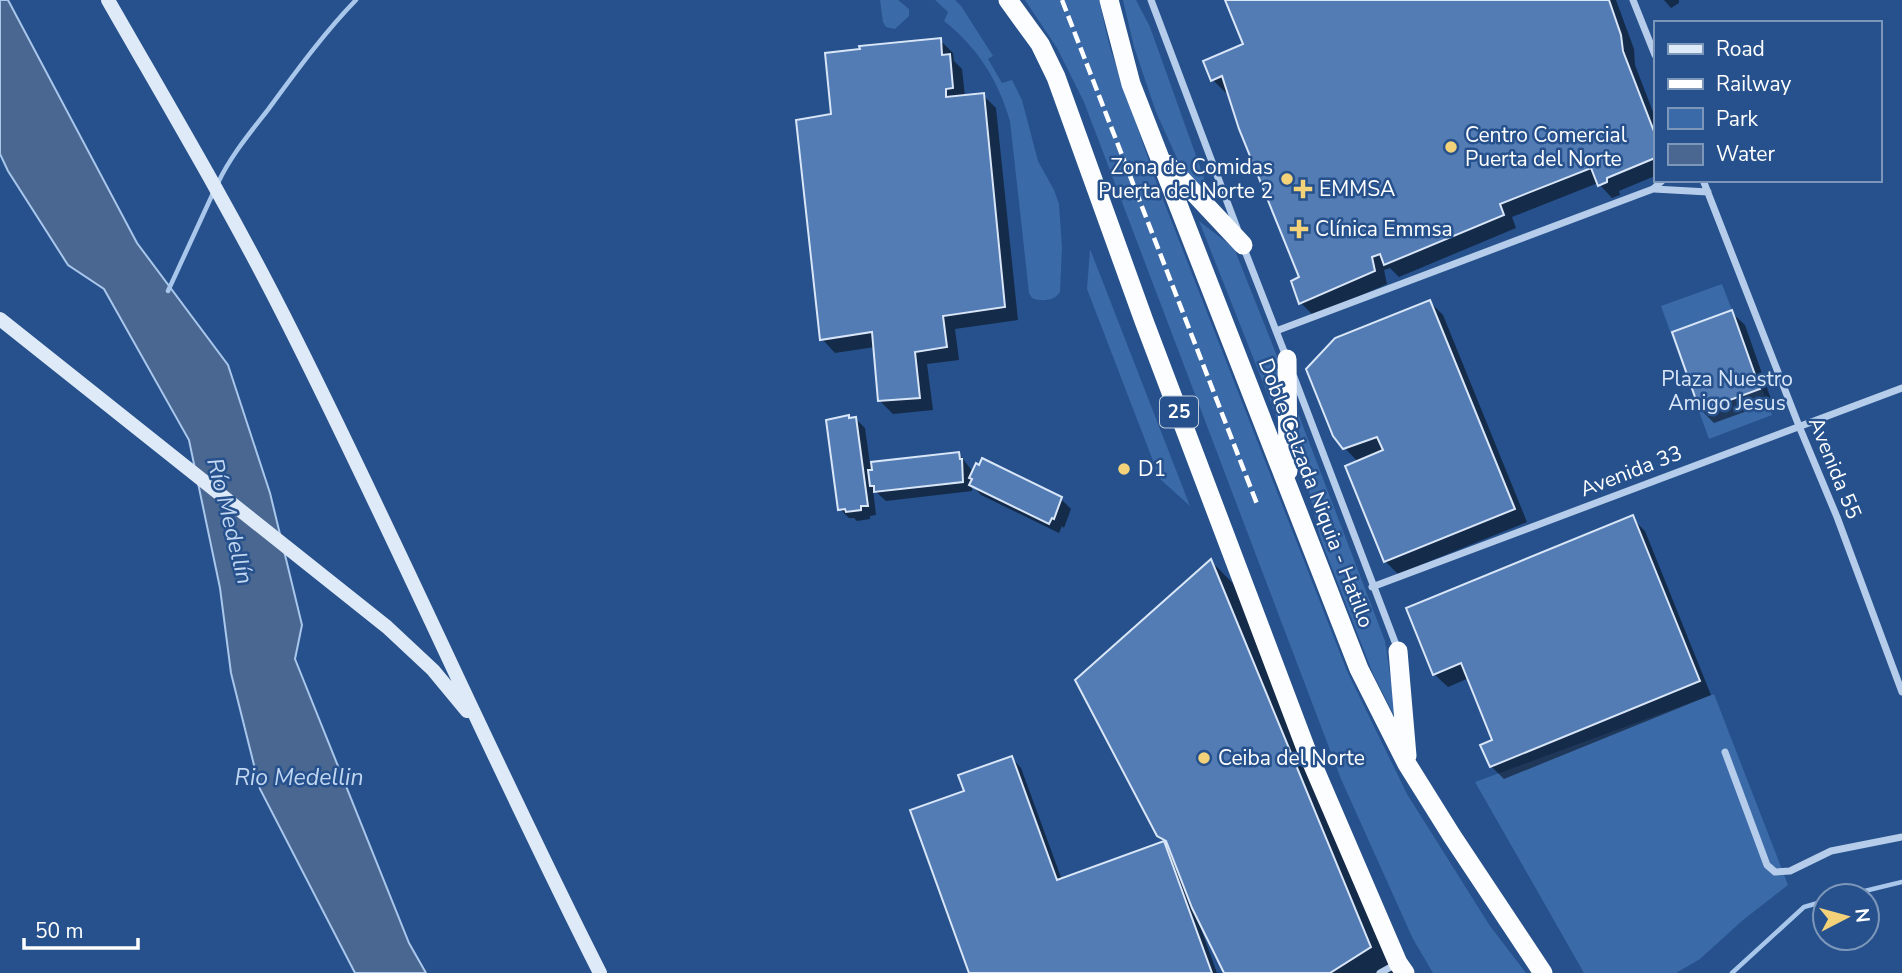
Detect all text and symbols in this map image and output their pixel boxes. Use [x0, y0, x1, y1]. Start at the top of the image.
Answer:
legend [1654, 21, 1881, 182]
text: Road [1716, 35, 1765, 63]
text: Railway [1716, 70, 1791, 98]
text: Park [1716, 105, 1758, 133]
place label: Centro Comercial Puerta del Norte [1465, 121, 1628, 173]
marker: Centro Comercial Puerta del Norte [1443, 139, 1459, 155]
text: Water [1716, 140, 1775, 168]
place label: Zona de Comidas Puerta del Norte 2 [1098, 153, 1273, 205]
marker: Zona de Comidas Puerta del Norte 2 [1279, 171, 1295, 187]
place label: EMMSA [1319, 175, 1395, 203]
marker: EMMSA [1293, 179, 1313, 199]
place label: Clínica Emmsa [1315, 215, 1453, 243]
marker: Clínica Emmsa [1289, 219, 1309, 239]
street label: Doble Calzada Niquia - Hatillo [1252, 354, 1380, 632]
park label: Plaza Nuestro Amigo Jesus [1661, 365, 1793, 417]
road number: 25 [1160, 396, 1198, 428]
street label: Avenida 55 [1802, 413, 1868, 523]
street label: Avenida 33 [1576, 439, 1686, 503]
water label: Río Medellín [199, 455, 261, 587]
place label: D1 [1138, 455, 1166, 483]
marker: D1 [1116, 461, 1132, 477]
place label: Ceiba del Norte [1218, 744, 1365, 772]
marker: Ceiba del Norte [1196, 750, 1212, 766]
water label: Rio Medellin [235, 762, 363, 793]
north arrow [1811, 882, 1881, 952]
scale bar [24, 906, 138, 950]
text: N [1848, 907, 1876, 924]
text: 50 m [35, 917, 84, 945]

